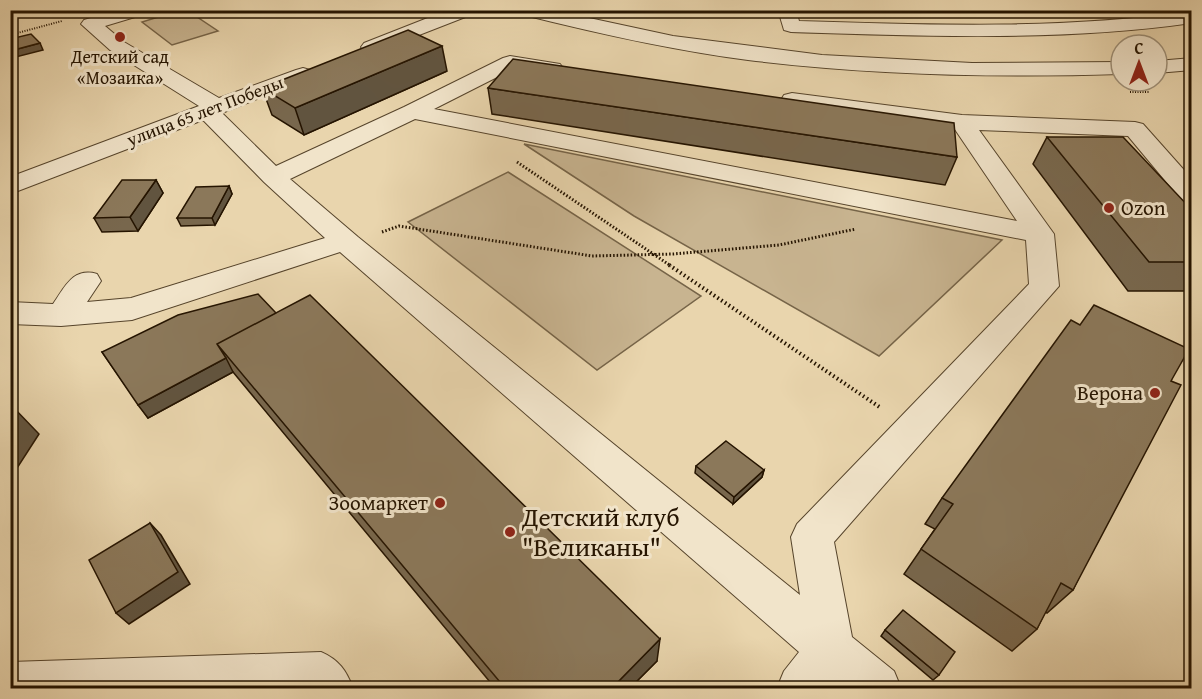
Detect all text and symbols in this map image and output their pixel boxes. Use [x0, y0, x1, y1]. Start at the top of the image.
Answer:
marker: Детский сад «Мозаика» [113, 30, 127, 44]
north arrow [1109, 33, 1169, 93]
text: С [1134, 36, 1144, 60]
place label: Детский сад «Мозаика» [70, 43, 169, 91]
street label: улица 65 лет Победы [122, 68, 287, 153]
place label: Ozon [1121, 192, 1166, 223]
marker: Ozon [1102, 201, 1116, 215]
place label: Верона [1077, 377, 1143, 408]
marker: Верона [1148, 386, 1162, 400]
place label: Зоомаркет [328, 487, 428, 518]
marker: Зоомаркет [433, 496, 447, 510]
place label: Детский клуб "Великаны" [521, 497, 680, 566]
marker: Детский клуб "Великаны" [503, 525, 517, 539]

